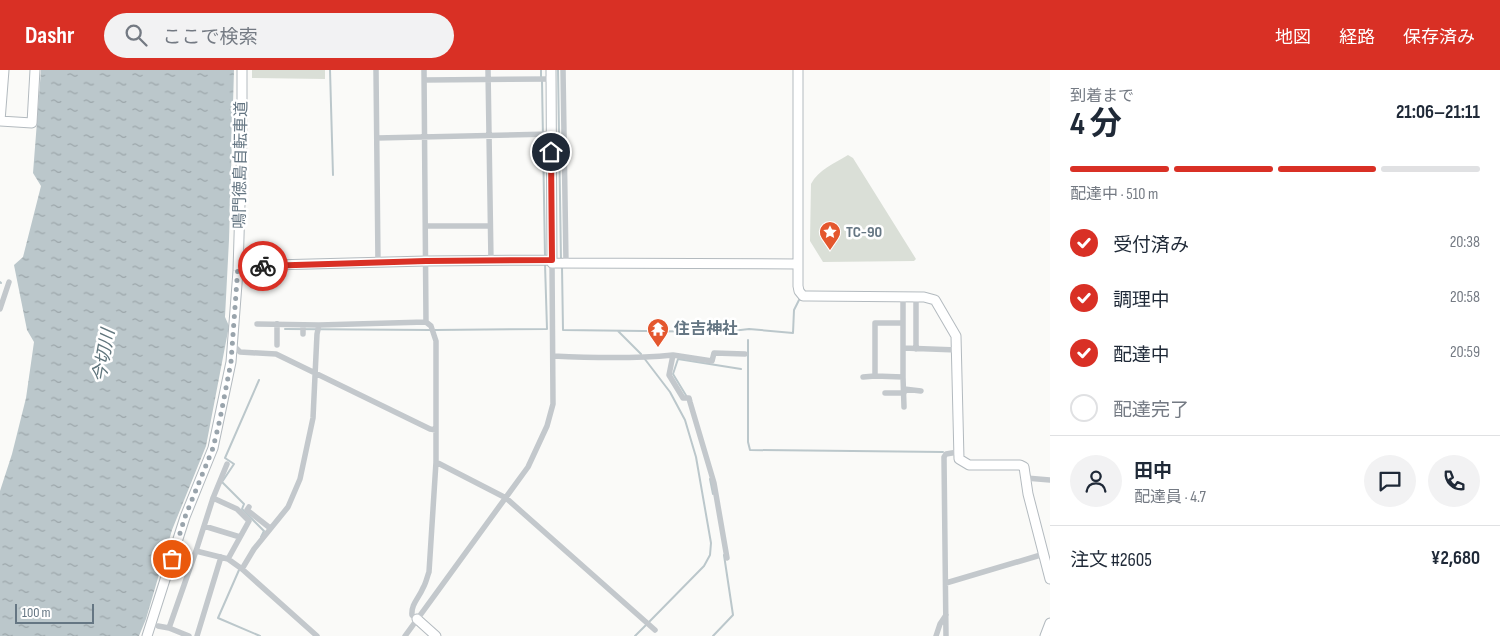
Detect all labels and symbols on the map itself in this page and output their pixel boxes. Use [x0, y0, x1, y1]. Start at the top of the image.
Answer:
street label: 鳴門徳島自転車道 [230, 101, 252, 229]
pin [530, 131, 572, 173]
place icon: TC-90 [818, 220, 842, 251]
place label: TC-90 [846, 223, 882, 242]
courier [238, 241, 288, 291]
temple icon: 住吉神社 [646, 317, 670, 348]
place label: 住吉神社 [673, 319, 738, 339]
water label: 今切川 [89, 326, 119, 384]
pin [151, 538, 193, 580]
scale bar [15, 601, 94, 624]

